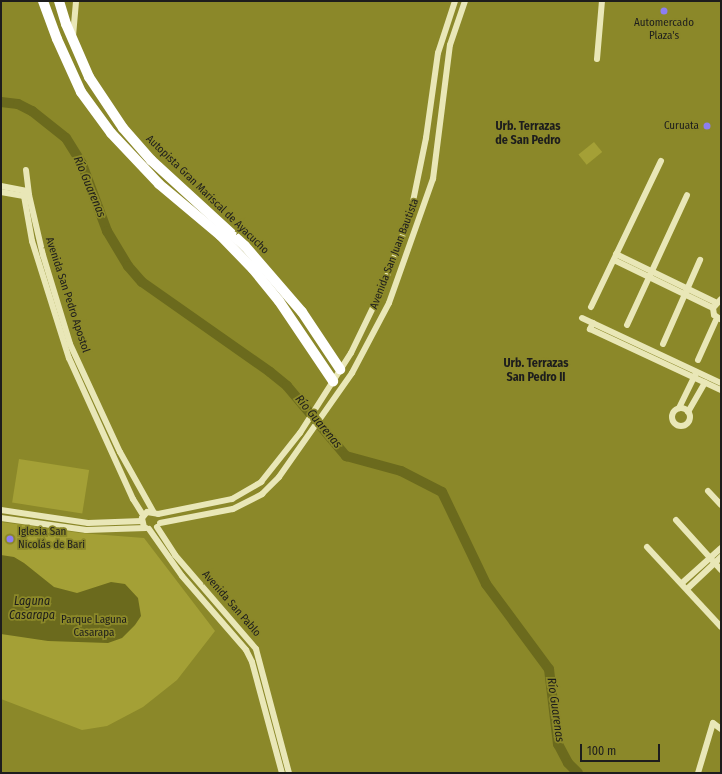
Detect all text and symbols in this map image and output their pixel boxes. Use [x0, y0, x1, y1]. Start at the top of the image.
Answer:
marker: Automercado Plaza's [659, 6, 669, 16]
place label: Automercado Plaza's [634, 17, 694, 43]
place label: Curuata [664, 119, 699, 133]
district label: Urb. Terrazas de San Pedro [495, 120, 561, 148]
marker: Curuata [702, 121, 712, 131]
street label: Autopista Gran Mariscal de Ayacucho [143, 133, 271, 257]
water label: Río Guarenas [70, 154, 108, 220]
street label: Avenida San Juan Bautista [368, 197, 422, 311]
street label: Avenida San Pedro Apostol [42, 236, 92, 354]
district label: Urb. Terrazas San Pedro II [504, 357, 568, 385]
water label: Río Guarenas [292, 393, 344, 451]
place label: Iglesia San Nicolás de Bari [18, 526, 85, 552]
marker: Iglesia San Nicolás de Bari [5, 534, 15, 544]
street label: Avenida San Pablo [199, 568, 263, 640]
water label: Laguna Casarapa [9, 595, 55, 623]
park label: Parque Laguna Casarapa [61, 614, 127, 640]
water label: Río Guarenas [543, 677, 567, 743]
scale bar [582, 736, 662, 762]
text: 100 m [587, 744, 616, 758]

